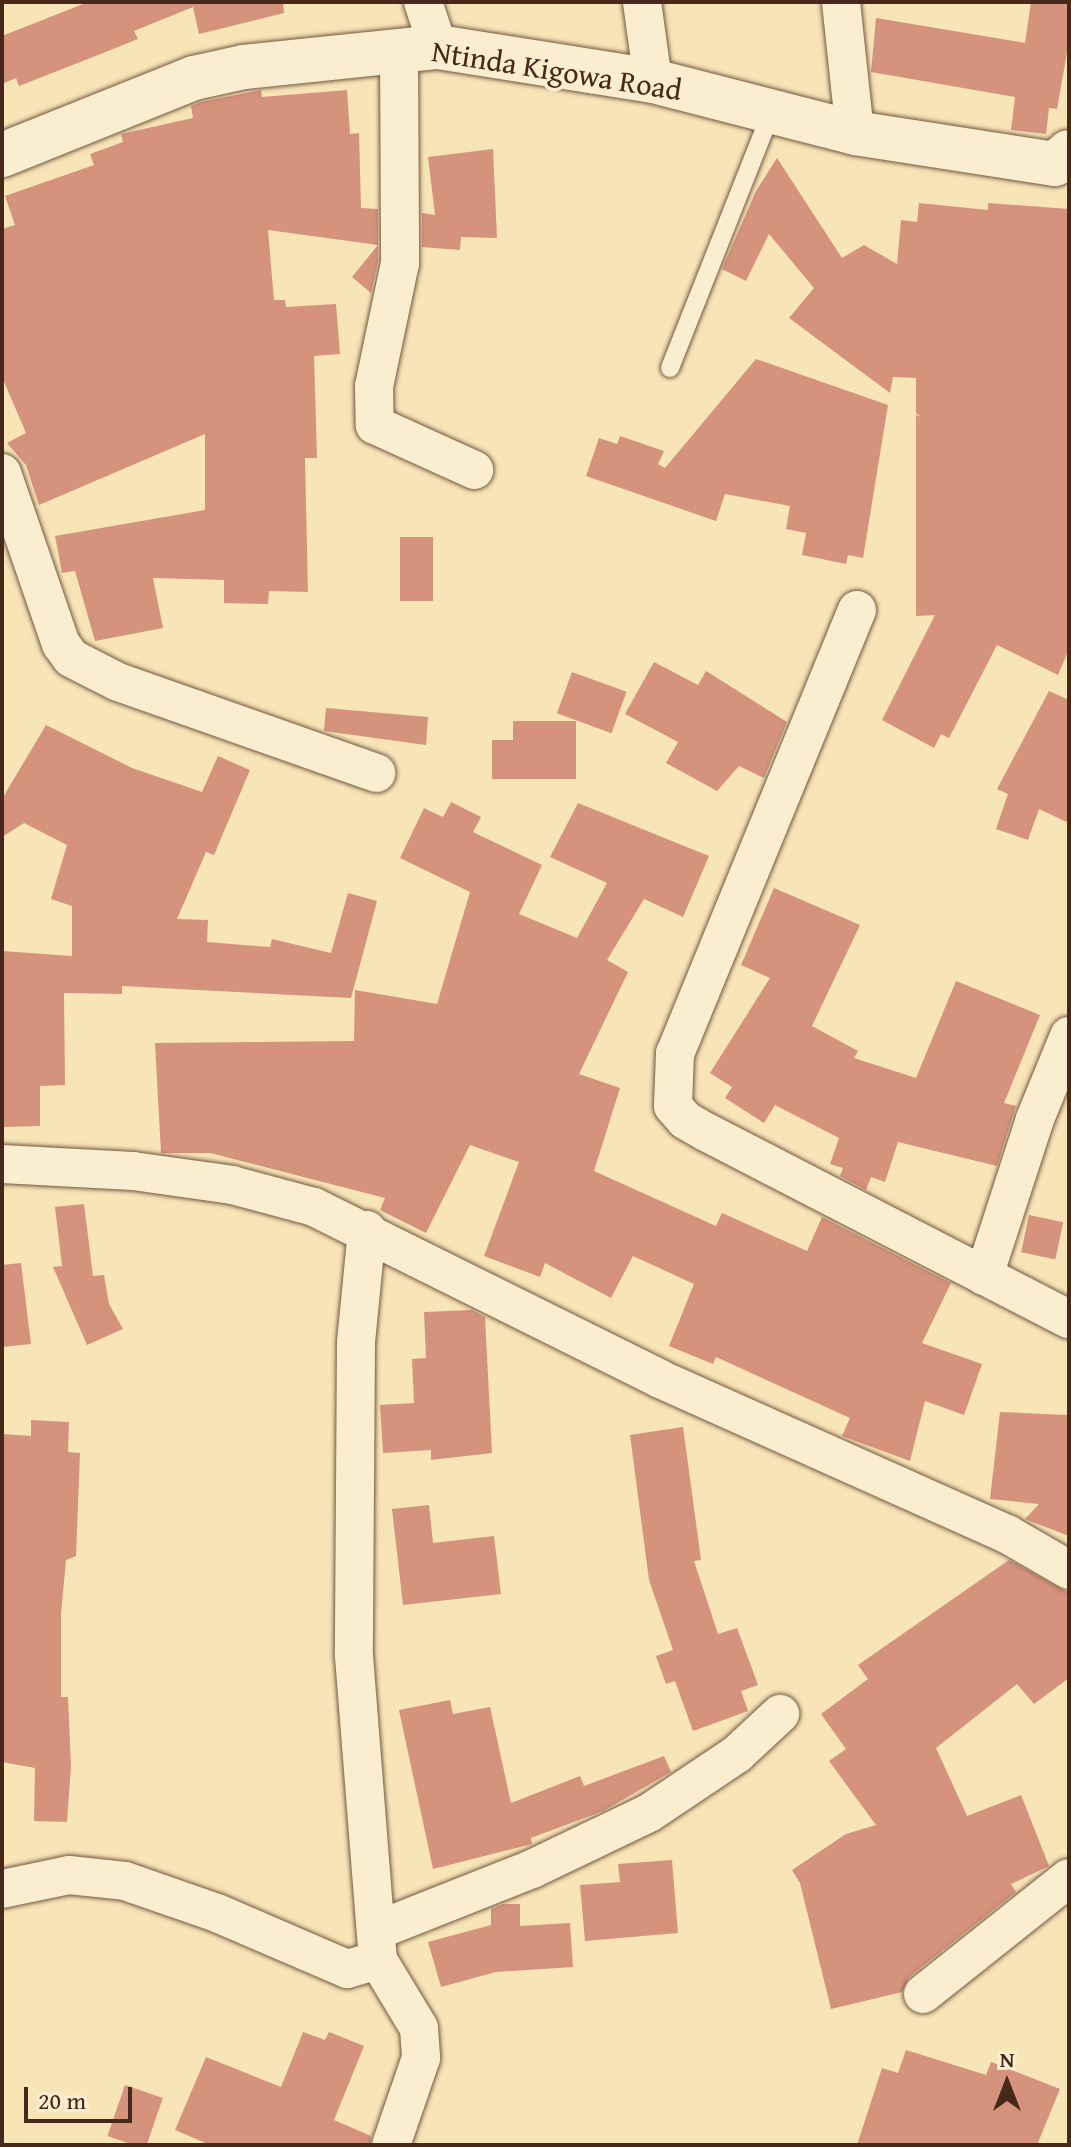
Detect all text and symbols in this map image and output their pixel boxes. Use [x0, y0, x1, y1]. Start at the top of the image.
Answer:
street label: Ntinda Kigowa Road [429, 32, 685, 108]
north arrow [967, 2043, 1047, 2123]
text: N [1000, 2043, 1014, 2075]
scale bar [28, 2071, 136, 2121]
text: 20 m [38, 2083, 86, 2118]

